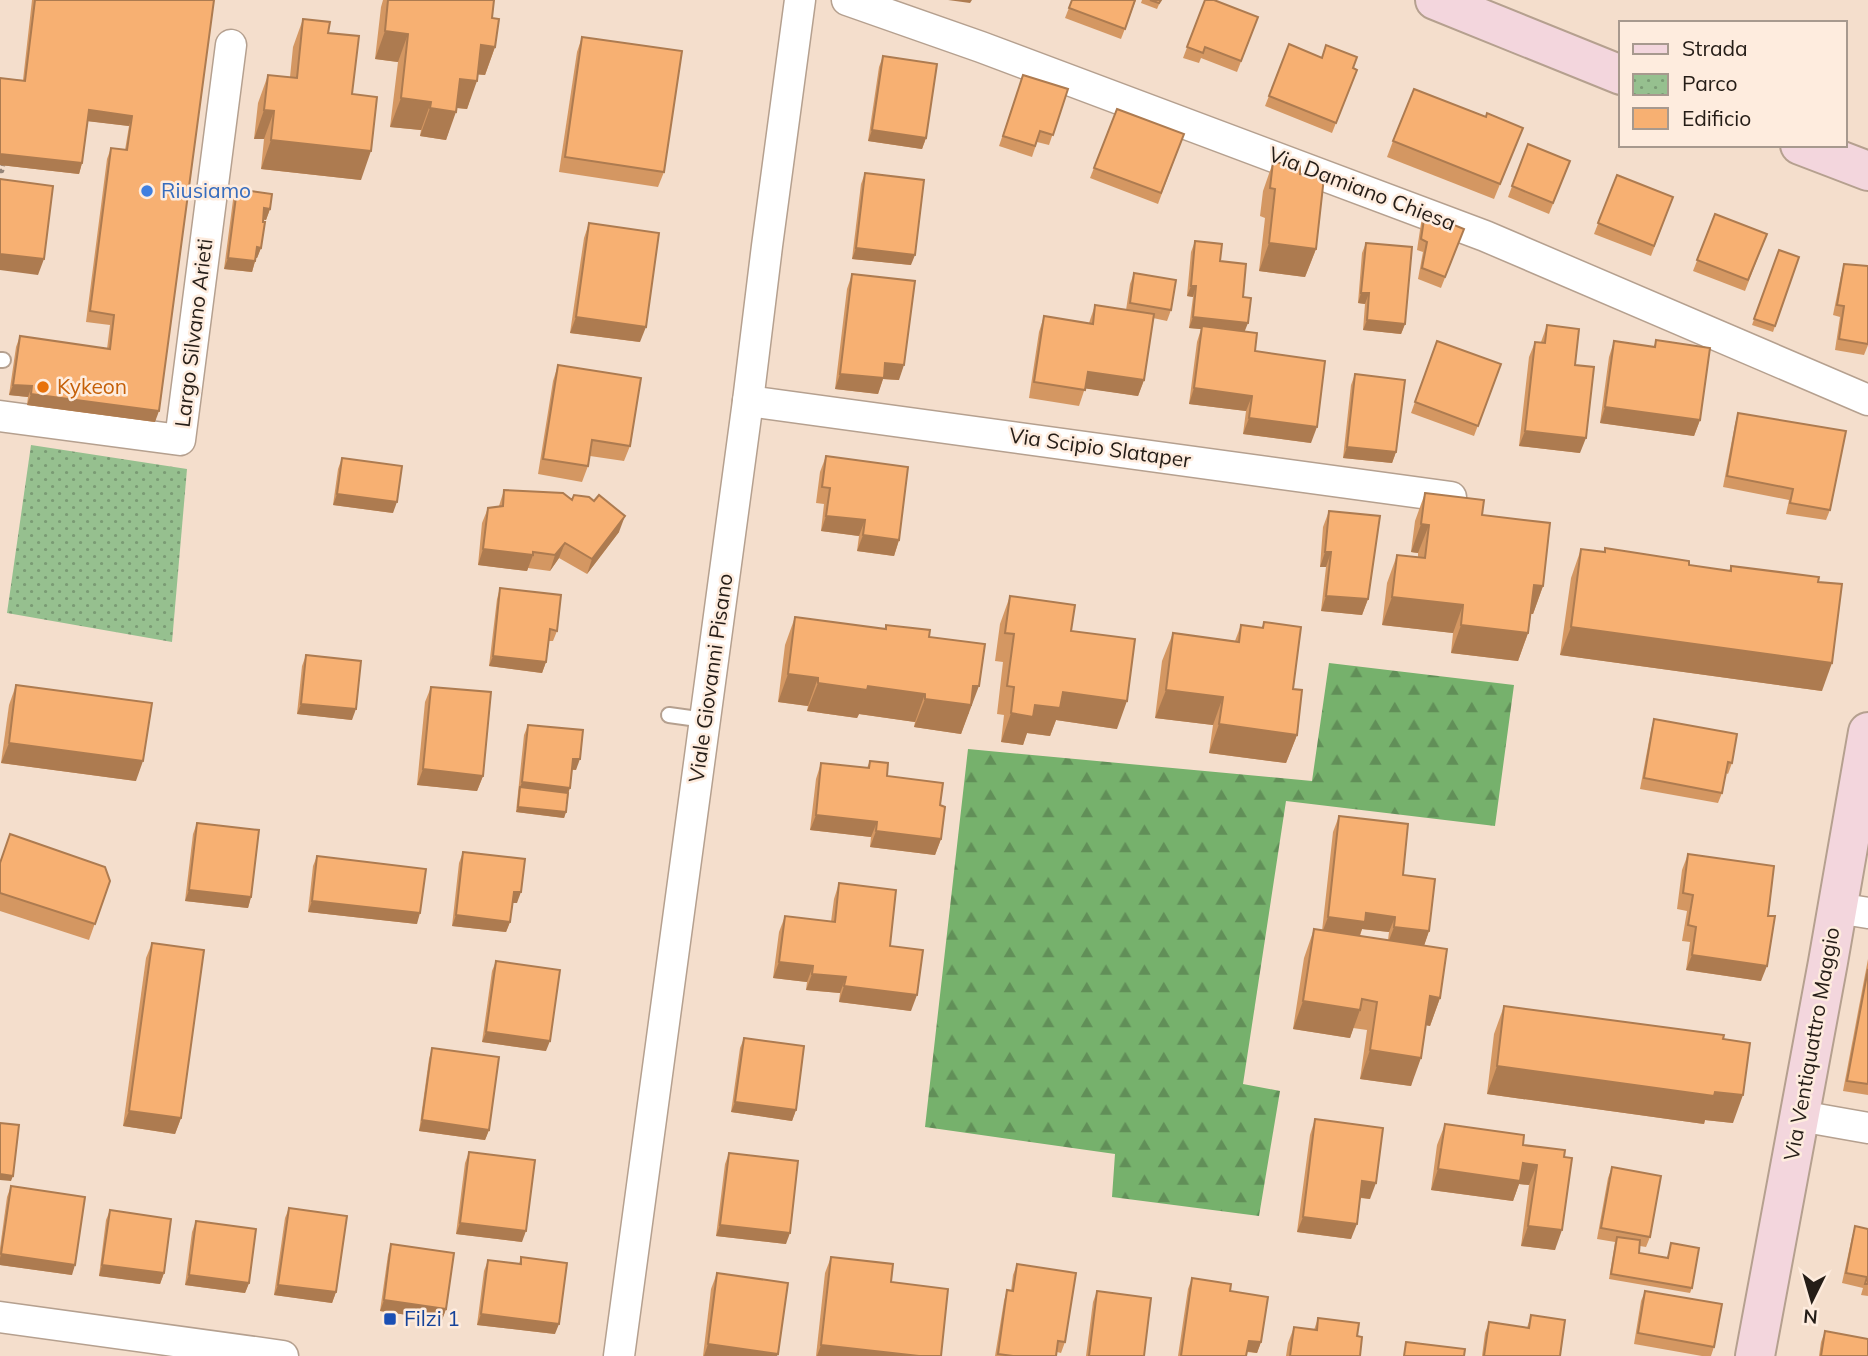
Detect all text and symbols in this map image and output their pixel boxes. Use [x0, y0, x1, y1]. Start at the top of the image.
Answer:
legend [1619, 21, 1847, 147]
text: Strada [1682, 35, 1748, 61]
text: Parco [1682, 70, 1737, 96]
text: Edificio [1682, 105, 1751, 131]
street label: Via Damiano Chiesa [1265, 140, 1459, 236]
place label: Riusiamo [161, 177, 251, 203]
marker: Riusiamo [139, 183, 155, 199]
street label: Largo Silvano Arieti [169, 237, 217, 429]
place label: Kykeon [57, 373, 127, 399]
marker: Kykeon [35, 379, 51, 395]
street label: Via Scipio Slataper [1007, 421, 1193, 473]
street label: Viale Giovanni Pisano [682, 572, 738, 784]
street label: Via Ventiquattro Maggio [1778, 925, 1844, 1163]
north arrow [1777, 1265, 1847, 1335]
text: N [1802, 1304, 1819, 1330]
place label: Filzi 1 [404, 1305, 460, 1331]
marker: Filzi 1 [382, 1311, 398, 1327]

